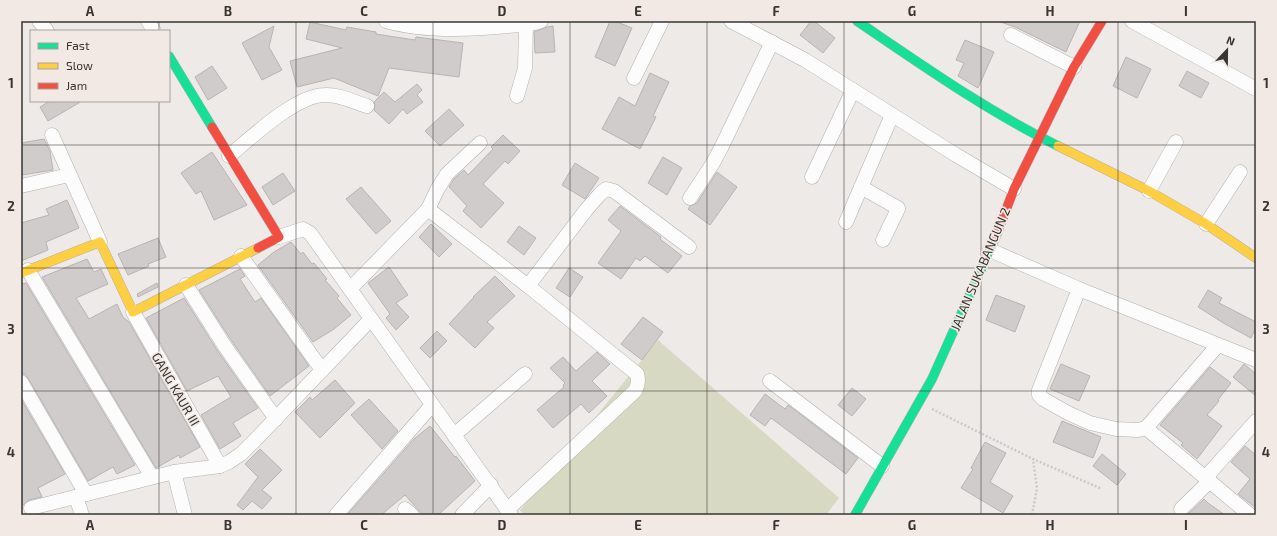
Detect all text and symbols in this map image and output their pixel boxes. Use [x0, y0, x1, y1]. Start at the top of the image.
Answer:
text: A [86, 3, 95, 19]
text: B [224, 3, 232, 19]
text: C [360, 3, 368, 19]
text: D [498, 3, 507, 19]
text: E [634, 3, 642, 19]
text: F [772, 3, 780, 19]
text: G [908, 3, 916, 19]
text: H [1046, 3, 1055, 19]
text: I [1184, 3, 1188, 19]
legend [30, 30, 170, 102]
north arrow [1207, 30, 1247, 70]
text: N [1225, 33, 1237, 48]
text: Fast [66, 38, 90, 52]
text: Slow [66, 58, 93, 72]
text: 1 [8, 75, 14, 91]
text: 1 [1263, 75, 1269, 91]
text: Jam [66, 78, 87, 92]
text: 2 [7, 198, 15, 214]
text: 2 [1262, 198, 1270, 214]
street label: JALAN SUKABANGUN 2 [947, 205, 1013, 333]
text: 3 [7, 321, 15, 337]
text: 3 [1262, 321, 1270, 337]
street label: GANG KAUR III [149, 349, 203, 429]
text: 4 [7, 444, 15, 460]
text: 4 [1262, 444, 1270, 460]
text: A [86, 517, 95, 533]
text: B [224, 517, 232, 533]
text: C [360, 517, 368, 533]
text: D [498, 517, 507, 533]
text: E [634, 517, 642, 533]
text: F [772, 517, 780, 533]
text: G [908, 517, 916, 533]
text: H [1046, 517, 1055, 533]
text: I [1184, 517, 1188, 533]

